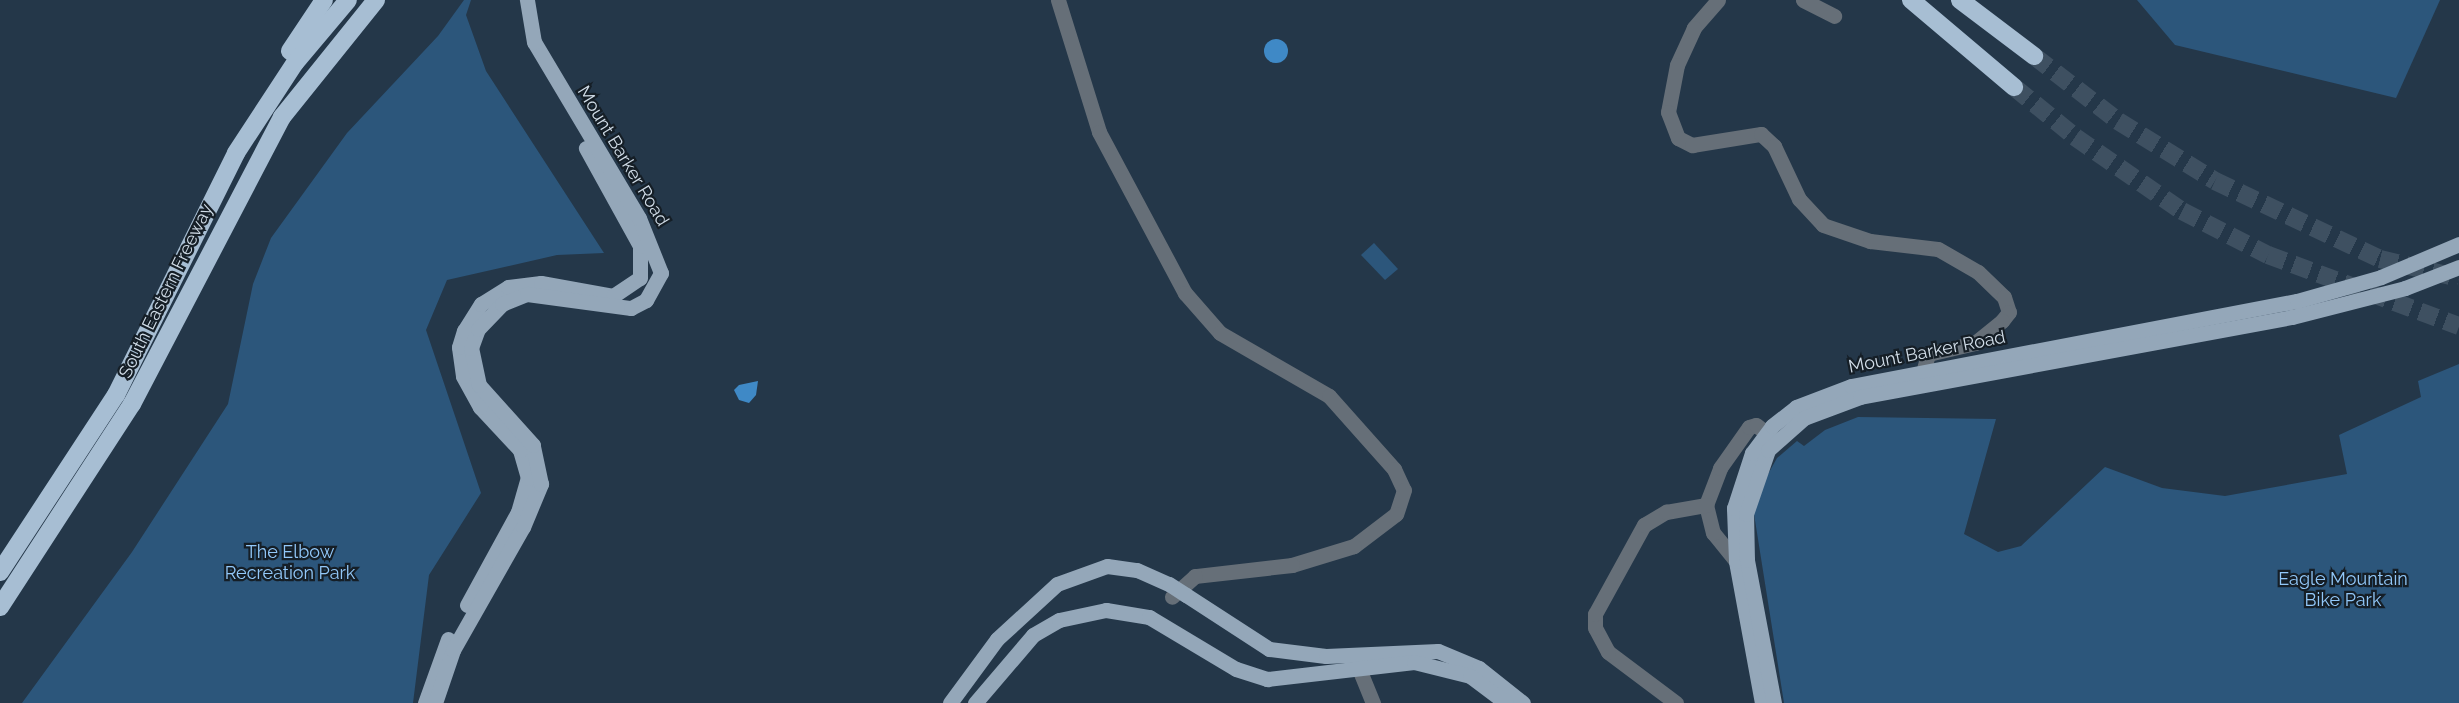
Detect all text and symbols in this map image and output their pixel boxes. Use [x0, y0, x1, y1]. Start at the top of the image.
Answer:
street label: Mount Barker Road [573, 82, 673, 230]
street label: South Eastern Freeway [114, 200, 218, 382]
street label: Mount Barker Road [1846, 326, 2008, 378]
park label: The Elbow Recreation Park [225, 542, 355, 584]
park label: Eagle Mountain Bike Park [2278, 569, 2408, 612]

